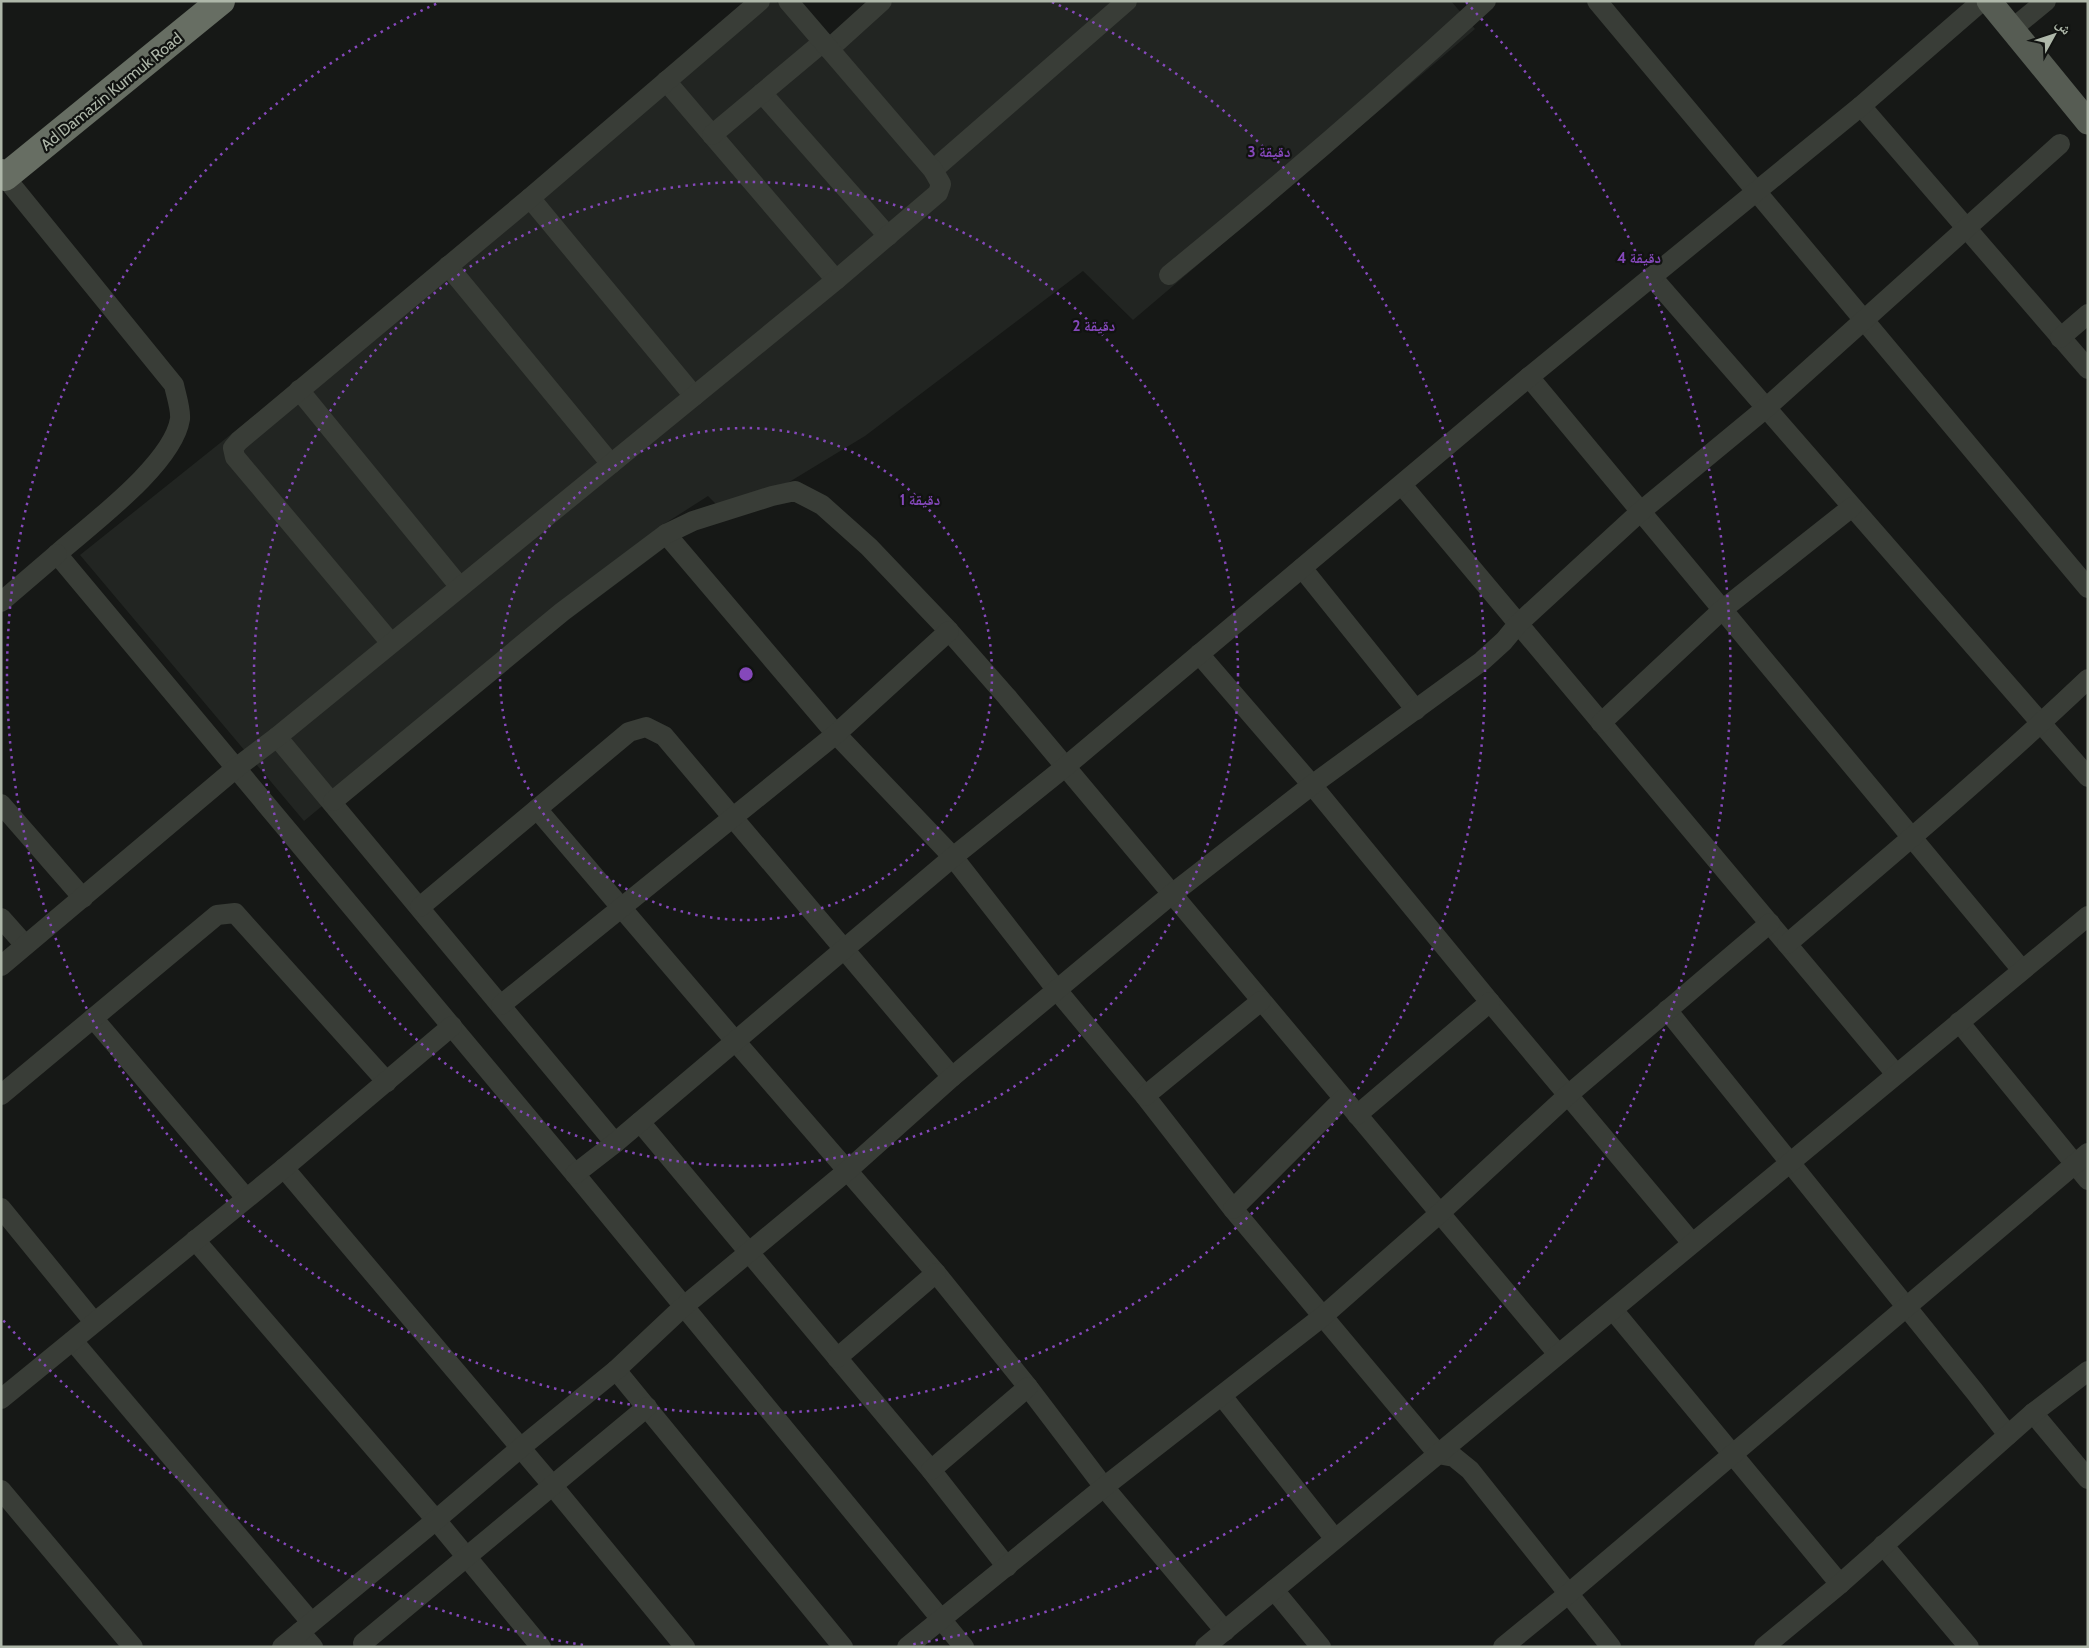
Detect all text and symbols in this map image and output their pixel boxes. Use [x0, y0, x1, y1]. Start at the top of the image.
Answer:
north arrow [2029, 10, 2079, 60]
text: ش [2052, 15, 2076, 38]
street label: Ad Damazin Kurmuk Road [37, 28, 186, 154]
text: 3 دقيقة [1248, 143, 1290, 161]
text: 4 دقيقة [1617, 249, 1661, 267]
text: 2 دقيقة [1073, 317, 1115, 335]
text: 1 دقيقة [900, 491, 940, 509]
centre of rings [737, 665, 755, 683]

